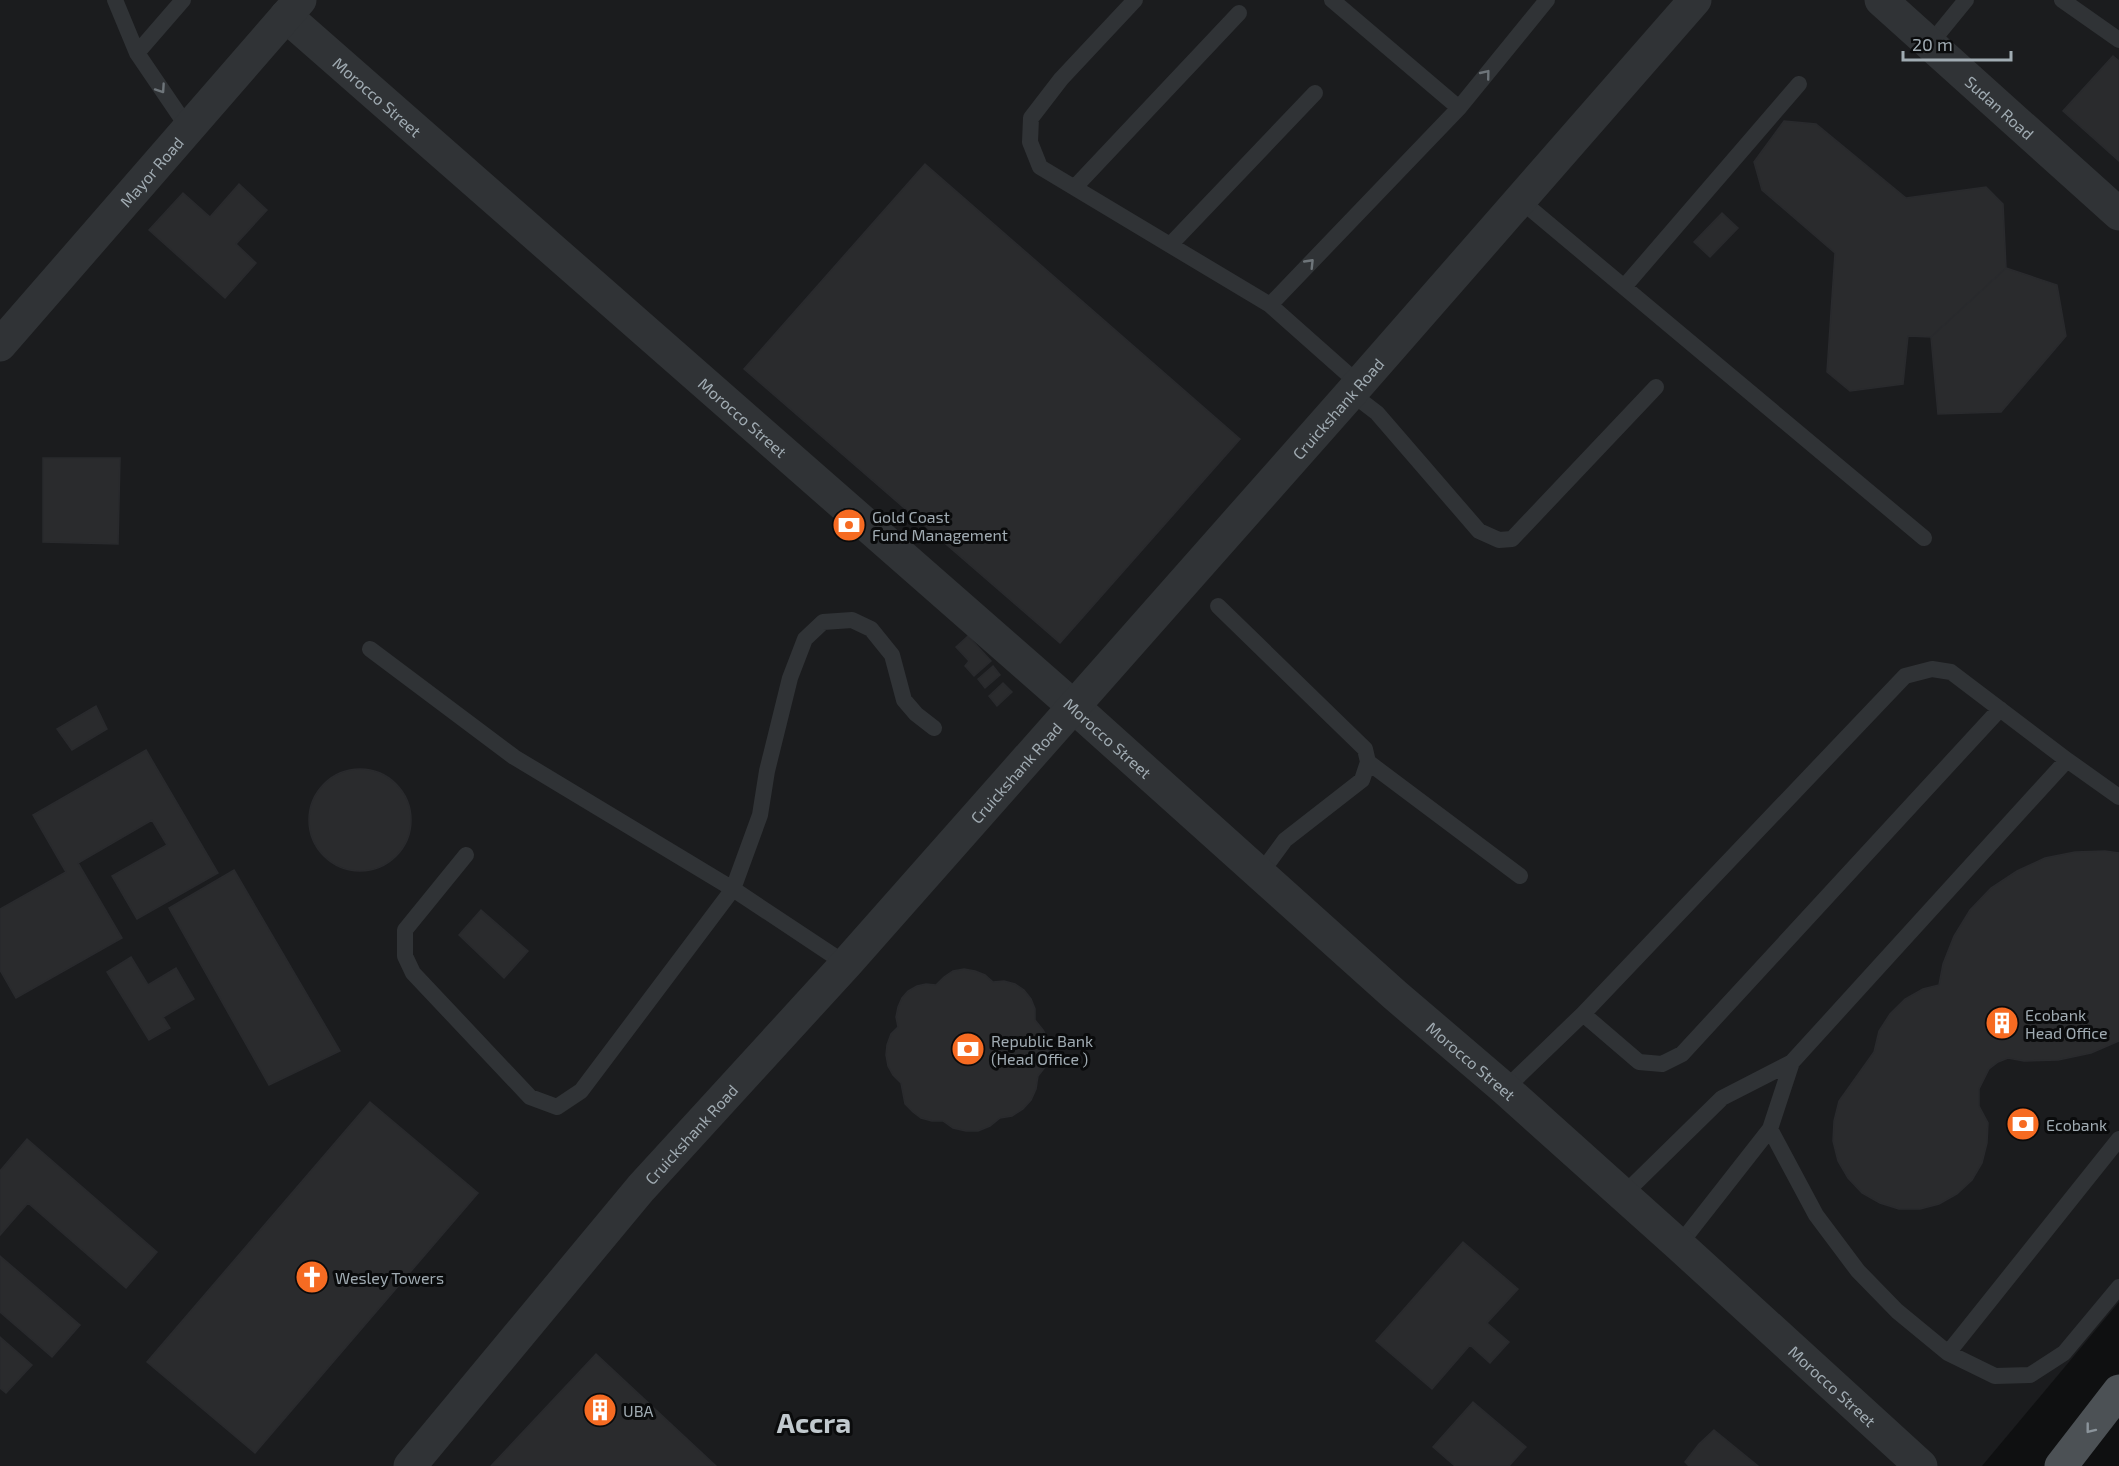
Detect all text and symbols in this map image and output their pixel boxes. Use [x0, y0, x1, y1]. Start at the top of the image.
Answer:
scale bar [1903, 24, 2011, 62]
text: 20 m [1912, 33, 1953, 55]
street label: Morocco Street [330, 53, 426, 140]
one-way arrow [1479, 70, 1490, 81]
street label: Sudan Road [1962, 71, 2038, 143]
one-way arrow [154, 82, 165, 93]
street label: Mayor Road [115, 132, 187, 210]
one-way arrow [1303, 259, 1314, 269]
street label: Cruickshank Road [1288, 354, 1387, 463]
street label: Morocco Street [695, 373, 791, 461]
bank icon: Gold Coast Fund Management [831, 507, 867, 543]
place label: Gold Coast Fund Management [872, 507, 1008, 544]
street label: Morocco Street [1061, 693, 1156, 782]
street label: Cruickshank Road [966, 718, 1065, 827]
building icon: Ecobank Head Office [1984, 1005, 2020, 1041]
place label: Ecobank Head Office [2025, 1005, 2108, 1042]
street label: Morocco Street [1423, 1017, 1520, 1104]
bank icon: Republic Bank (Head Office ) [950, 1031, 986, 1067]
place label: Republic Bank (Head Office ) [991, 1031, 1093, 1068]
street label: Cruickshank Road [640, 1080, 741, 1188]
bank icon: Ecobank [2005, 1106, 2041, 1142]
place label: Ecobank [2046, 1115, 2107, 1134]
church icon: Wesley Towers [294, 1259, 330, 1295]
place label: Wesley Towers [335, 1268, 444, 1287]
street label: Morocco Street [1785, 1341, 1880, 1430]
building icon: UBA [582, 1392, 618, 1428]
place label: UBA [623, 1401, 654, 1420]
district label: Accra [777, 1405, 851, 1439]
one-way arrow [2086, 1422, 2097, 1433]

